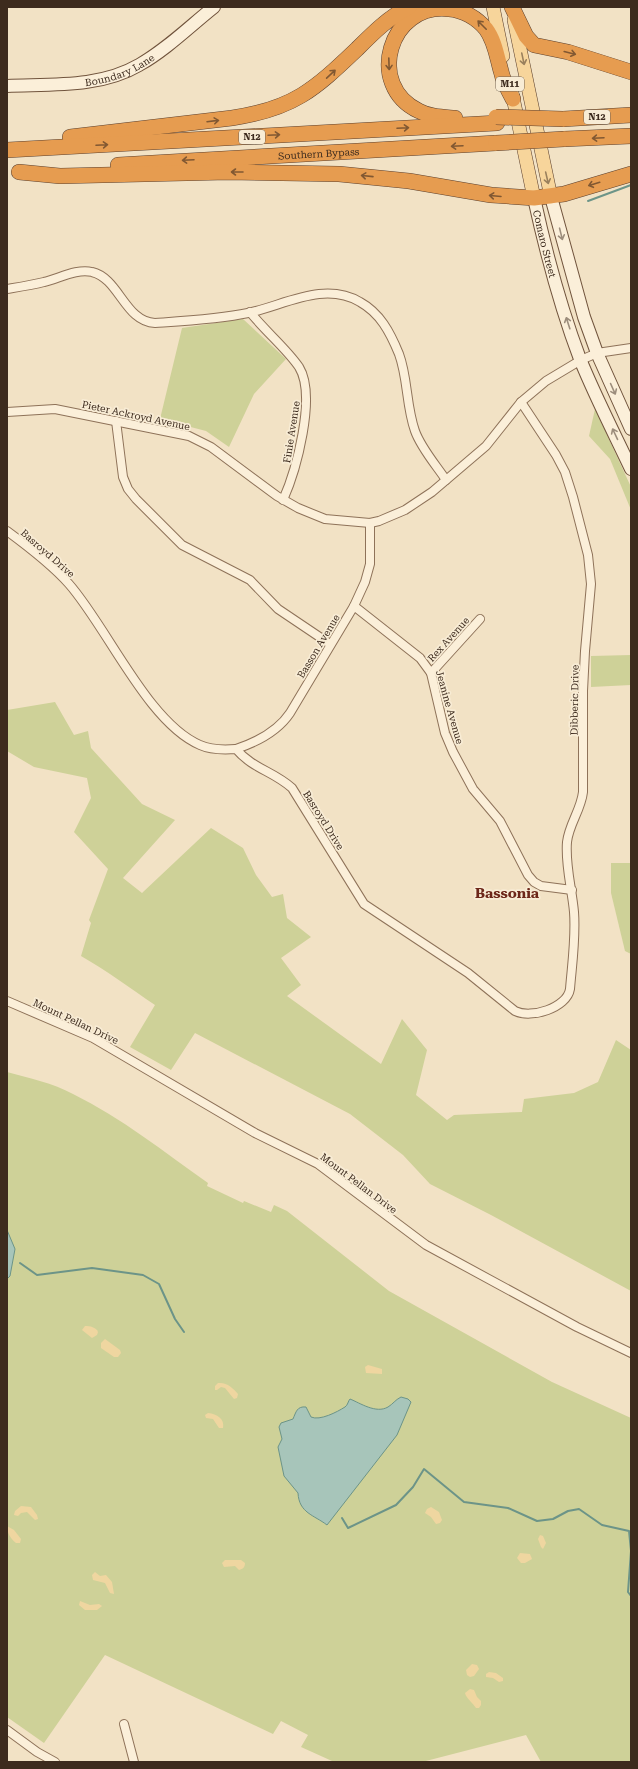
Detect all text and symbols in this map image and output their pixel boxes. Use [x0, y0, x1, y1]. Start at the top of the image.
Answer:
one-way arrow [477, 20, 487, 30]
one-way arrow [563, 49, 576, 57]
street label: Boundary Lane [84, 52, 157, 88]
one-way arrow [519, 52, 527, 65]
one-way arrow [385, 57, 393, 70]
one-way arrow [326, 69, 336, 79]
road number: M11 [496, 77, 524, 91]
road number: N12 [584, 110, 610, 124]
one-way arrow [206, 117, 219, 124]
one-way arrow [396, 125, 409, 132]
road number: N12 [239, 130, 265, 144]
one-way arrow [267, 132, 280, 139]
one-way arrow [592, 134, 605, 141]
one-way arrow [95, 141, 108, 149]
one-way arrow [451, 142, 464, 149]
street label: Southern Bypass [278, 146, 360, 162]
one-way arrow [182, 157, 195, 164]
one-way arrow [231, 168, 244, 176]
one-way arrow [544, 171, 551, 184]
one-way arrow [361, 172, 374, 179]
one-way arrow [588, 181, 600, 189]
one-way arrow [489, 192, 502, 199]
street label: Comaro Street [531, 209, 558, 279]
one-way arrow [558, 228, 565, 241]
one-way arrow [564, 317, 571, 330]
one-way arrow [610, 383, 617, 395]
street label: Pieter Ackroyd Avenue [81, 399, 191, 432]
street label: Finie Avenue [281, 400, 302, 464]
one-way arrow [611, 428, 618, 440]
street label: Basroyd Drive [19, 527, 77, 580]
street label: Basson Avenue [295, 612, 342, 680]
street label: Rex Avenue [425, 614, 472, 664]
street label: Dibberic Drive [568, 664, 581, 736]
street label: Jeanine Avenue [434, 669, 465, 746]
street label: Basroyd Drive [301, 789, 346, 852]
district label: Bassonia [475, 885, 540, 901]
street label: Mount Pellan Drive [31, 997, 121, 1046]
street label: Mount Pellan Drive [318, 1151, 399, 1216]

